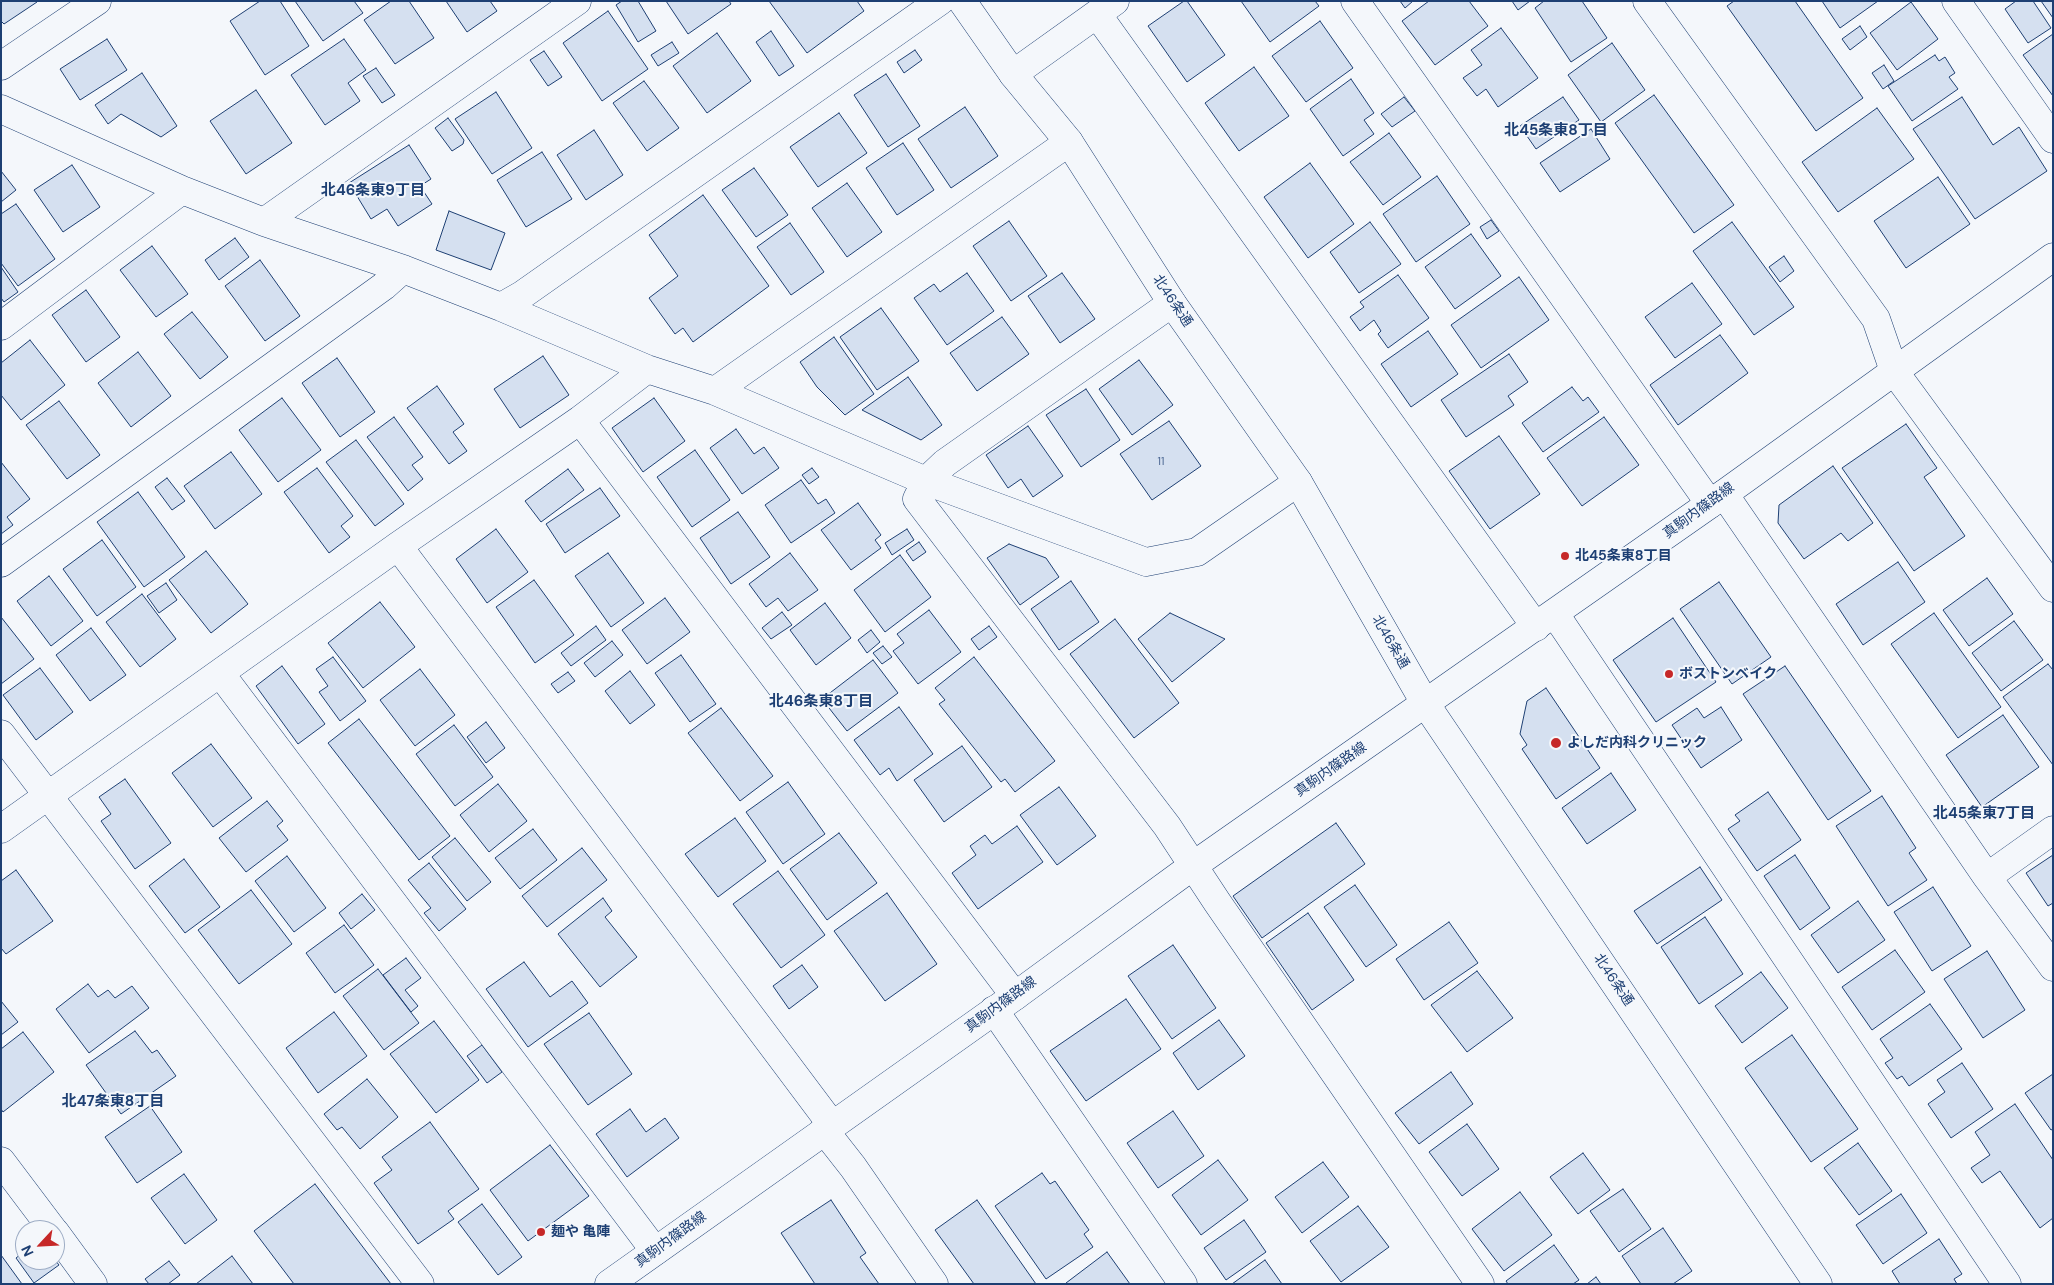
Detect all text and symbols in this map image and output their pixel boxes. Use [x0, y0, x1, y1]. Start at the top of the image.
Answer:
district label: 北45条東8丁目 [1504, 122, 1608, 140]
district label: 北46条東9丁目 [321, 182, 425, 200]
street label: 北46条通 [1148, 272, 1196, 330]
house number: 11 [1158, 455, 1164, 469]
street label: 真駒内篠路線 [1660, 480, 1738, 542]
place label: 北45条東8丁目 [1575, 548, 1672, 564]
marker: 北45条東8丁目 [1559, 550, 1571, 562]
street label: 北46条通 [1368, 612, 1412, 672]
place label: ボストンベイク [1679, 666, 1777, 682]
marker: ボストンベイク [1663, 668, 1675, 680]
district label: 北46条東8丁目 [769, 693, 873, 711]
place label: よしだ内科クリニック [1567, 735, 1707, 751]
marker: よしだ内科クリニック [1549, 736, 1563, 750]
street label: 真駒内篠路線 [1292, 739, 1370, 801]
district label: 北45条東7丁目 [1933, 805, 2035, 823]
street label: 北46条通 [1589, 951, 1637, 1009]
street label: 真駒内篠路線 [962, 974, 1040, 1036]
district label: 北47条東8丁目 [62, 1093, 164, 1111]
street label: 真駒内篠路線 [632, 1209, 710, 1271]
north arrow [15, 1220, 65, 1270]
place label: 麺や 亀陣 [551, 1224, 610, 1240]
marker: 麺や 亀陣 [535, 1226, 547, 1238]
text: N [17, 1242, 38, 1259]

